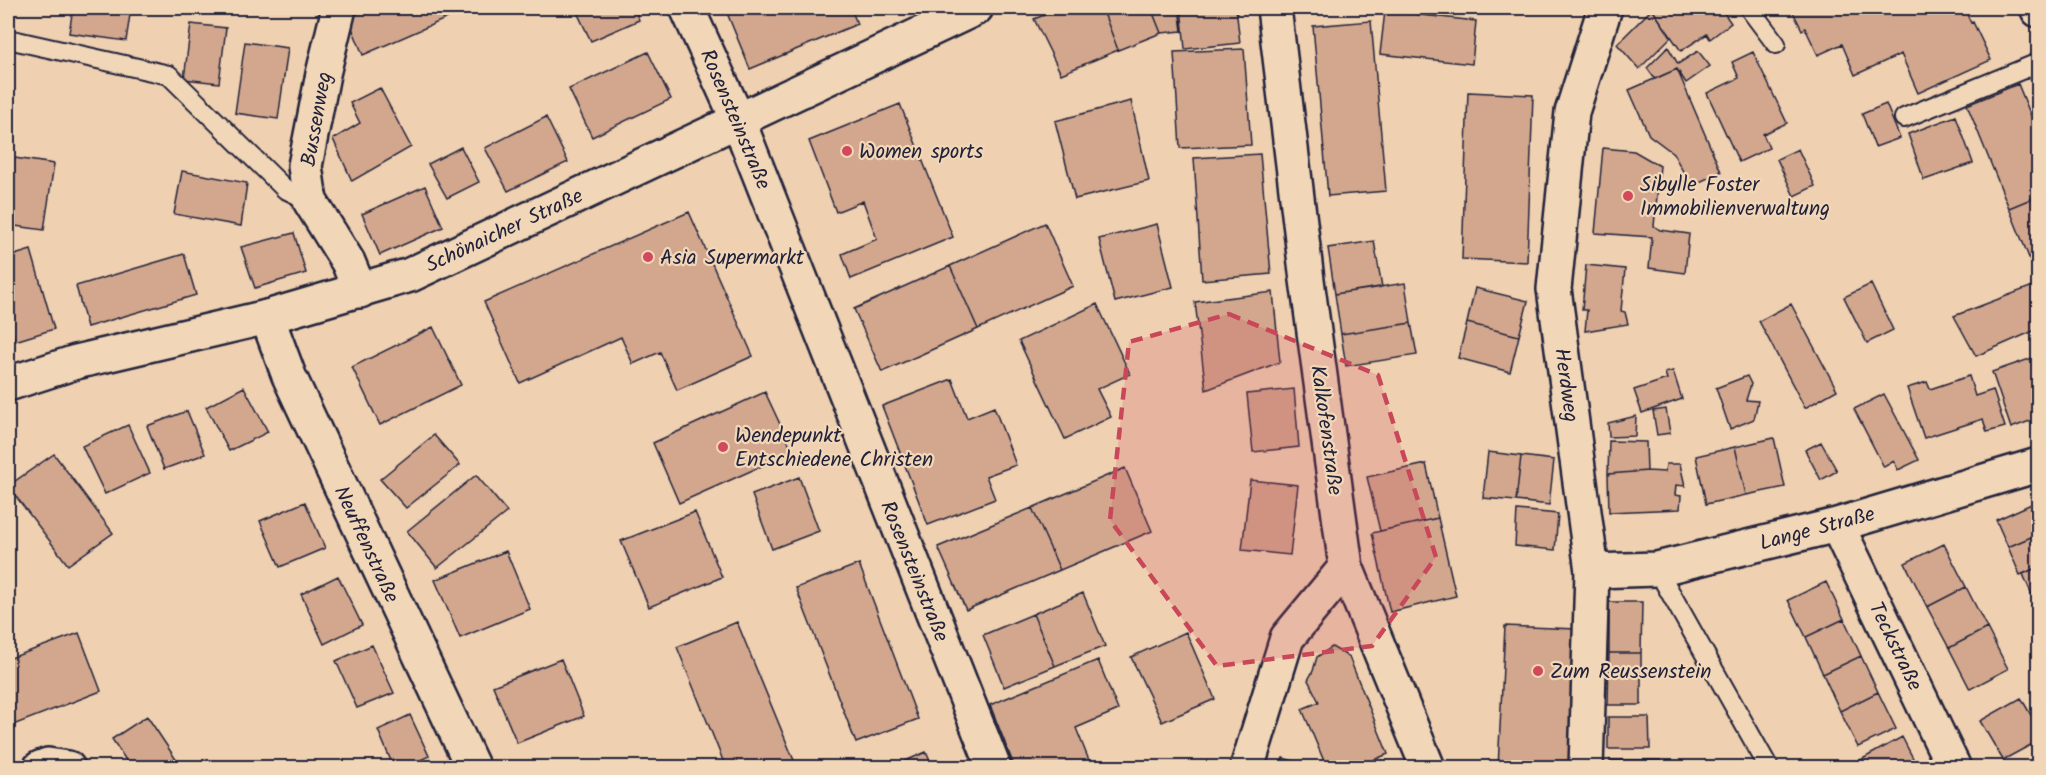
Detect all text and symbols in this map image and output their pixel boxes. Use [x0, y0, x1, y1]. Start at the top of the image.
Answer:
street label: Rosensteinstraße [690, 44, 779, 195]
street label: Bussenweg [293, 69, 342, 169]
place label: Women sports [859, 136, 983, 169]
marker: Women sports [840, 144, 854, 158]
place label: Sibylle Foster Immobilienverwaltung [1640, 169, 1830, 226]
street label: Schönaicher Straße [420, 180, 589, 282]
marker: Sibylle Foster Immobilienverwaltung [1621, 189, 1635, 203]
place label: Asia Supermarkt [660, 242, 805, 275]
marker: Asia Supermarkt [641, 250, 655, 264]
street label: Herdweg [1544, 346, 1587, 424]
street label: Kalkofenstraße [1300, 363, 1351, 498]
place label: Wendepunkt Entschiedene Christen [735, 420, 933, 477]
marker: Wendepunkt Entschiedene Christen [716, 440, 730, 454]
street label: Neuffenstraße [324, 481, 407, 609]
street label: Rosensteinstraße [870, 496, 957, 648]
street label: Lange Straße [1756, 498, 1879, 561]
street label: Teckstraße [1859, 597, 1931, 697]
place label: Zum Reussenstein [1550, 656, 1711, 689]
marker: Zum Reussenstein [1531, 664, 1545, 678]

